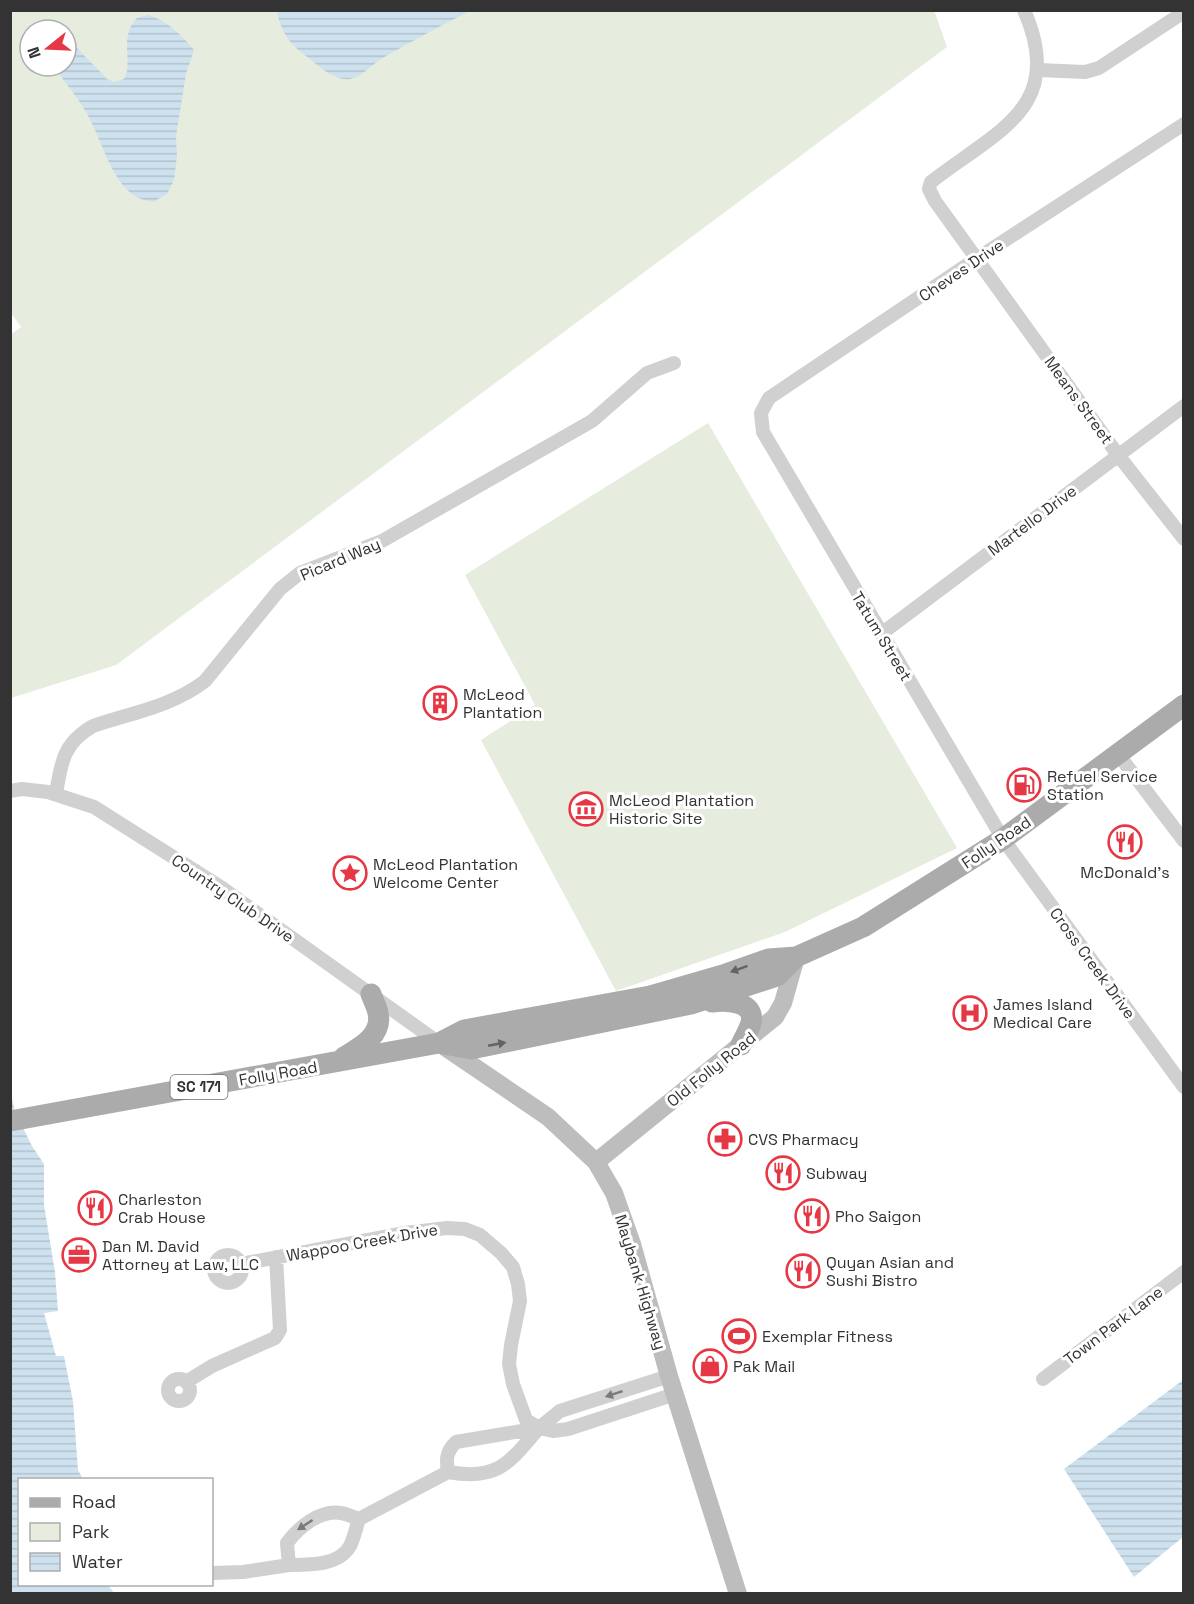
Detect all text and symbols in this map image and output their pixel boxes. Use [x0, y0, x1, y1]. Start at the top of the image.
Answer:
north arrow [18, 18, 78, 78]
text: N [23, 44, 46, 61]
street label: Cheves Drive [915, 234, 1008, 306]
street label: Means Street [1040, 352, 1118, 448]
street label: Martello Drive [984, 480, 1081, 561]
street label: Picard Way [297, 533, 383, 586]
street label: Tatum Street [847, 588, 916, 685]
place label: McLeod Plantation [463, 684, 542, 723]
building icon: McLeod Plantation [422, 685, 458, 721]
place label: Refuel Service Station [1047, 766, 1158, 805]
fuel station icon: Refuel Service Station [1006, 767, 1042, 803]
place label: McLeod Plantation Historic Site [609, 790, 754, 829]
museum icon: McLeod Plantation Historic Site [568, 791, 604, 827]
street label: Folly Road [957, 811, 1035, 873]
restaurant icon: McDonald's [1107, 824, 1143, 860]
street label: Country Club Drive [167, 850, 298, 947]
place label: McLeod Plantation Welcome Center [373, 854, 518, 893]
place icon: McLeod Plantation Welcome Center [332, 855, 368, 891]
place label: McDonald's [1080, 862, 1170, 883]
street label: Cross Creek Drive [1045, 903, 1140, 1023]
one-way arrow [730, 965, 748, 975]
place label: James Island Medical Care [993, 994, 1093, 1033]
hospital icon: James Island Medical Care [952, 995, 988, 1031]
street label: Old Folly Road [663, 1027, 760, 1112]
one-way arrow [487, 1039, 506, 1048]
street label: Folly Road [237, 1056, 319, 1091]
road number: SC 171 [170, 1075, 228, 1099]
pharmacy icon: CVS Pharmacy [707, 1121, 743, 1157]
place label: CVS Pharmacy [748, 1129, 859, 1150]
restaurant icon: Subway [765, 1155, 801, 1191]
place label: Subway [806, 1163, 867, 1184]
place label: Charleston Crab House [118, 1189, 206, 1228]
restaurant icon: Charleston Crab House [77, 1190, 113, 1226]
restaurant icon: Pho Saigon [794, 1198, 830, 1234]
place label: Pho Saigon [835, 1206, 921, 1227]
street label: Maybank Highway [610, 1212, 671, 1352]
street label: Wappoo Creek Drive [285, 1219, 440, 1266]
place label: Dan M. David Attorney at Law, LLC [102, 1236, 259, 1275]
office icon: Dan M. David Attorney at Law, LLC [61, 1237, 97, 1273]
place label: Quyan Asian and Sushi Bistro [826, 1252, 954, 1291]
restaurant icon: Quyan Asian and Sushi Bistro [785, 1253, 821, 1289]
street label: Town Park Lane [1060, 1281, 1167, 1370]
sports icon: Exemplar Fitness [721, 1318, 757, 1354]
place label: Exemplar Fitness [762, 1326, 893, 1347]
shop icon: Pak Mail [692, 1348, 728, 1384]
place label: Pak Mail [733, 1356, 795, 1377]
one-way arrow [605, 1390, 623, 1399]
legend [18, 1478, 213, 1586]
text: Road [72, 1490, 116, 1513]
text: Park [72, 1520, 110, 1543]
one-way arrow [297, 1520, 313, 1531]
text: Water [72, 1550, 123, 1573]

